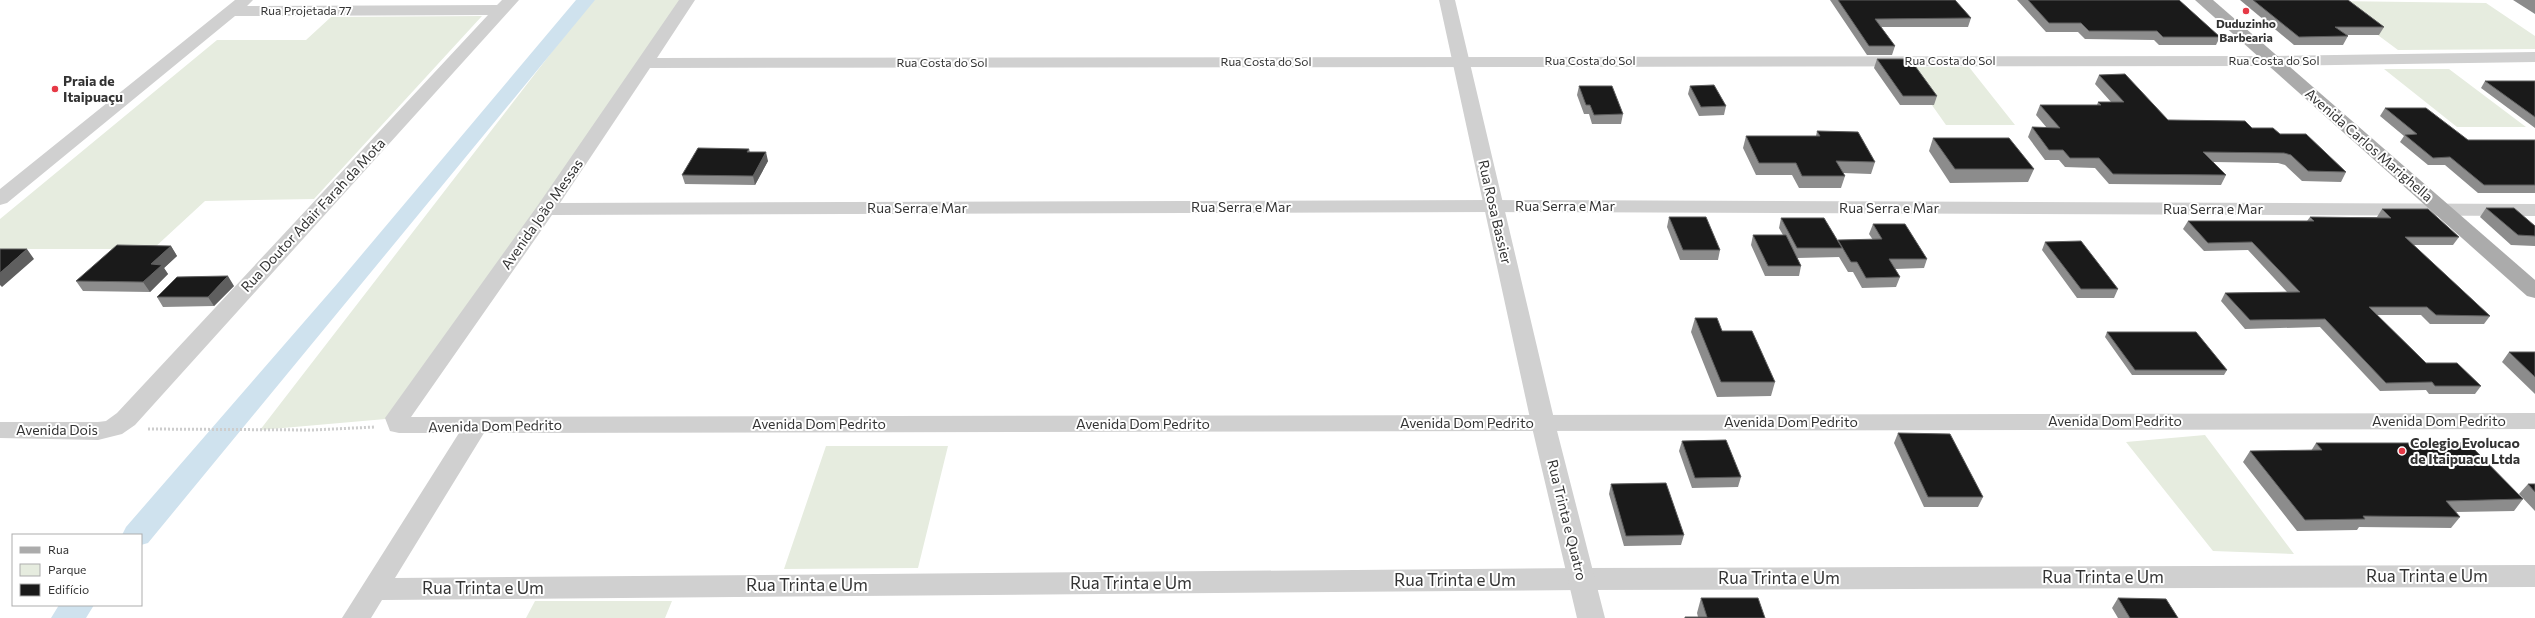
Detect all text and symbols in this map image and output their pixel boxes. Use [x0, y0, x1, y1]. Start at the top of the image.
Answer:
street label: Rua Projetada 77 [260, 3, 352, 17]
marker: Duduzinho Barbearia [2241, 6, 2251, 16]
place label: Duduzinho Barbearia [2216, 16, 2276, 44]
street label: Rua Costa do Sol [1544, 53, 1636, 67]
street label: Rua Costa do Sol [1904, 53, 1996, 67]
street label: Rua Costa do Sol [2228, 53, 2320, 67]
street label: Rua Costa do Sol [1220, 54, 1312, 68]
street label: Rua Costa do Sol [896, 55, 988, 69]
place label: Praia de Itaipuaçu [63, 72, 123, 105]
marker: Praia de Itaipuaçu [50, 84, 60, 94]
street label: Avenida Carlos Marighella [2302, 85, 2437, 205]
street label: Rua Doutor Adair Farah da Mota [237, 134, 388, 295]
street label: Avenida João Messas [497, 155, 586, 272]
street label: Rua Rosa Bassier [1475, 158, 1516, 266]
street label: Rua Serra e Mar [1515, 197, 1615, 214]
street label: Rua Serra e Mar [1191, 198, 1291, 215]
street label: Rua Serra e Mar [867, 199, 967, 216]
street label: Rua Serra e Mar [1839, 199, 1939, 216]
street label: Rua Serra e Mar [2163, 200, 2263, 217]
street label: Avenida Dom Pedrito [2048, 412, 2182, 429]
street label: Avenida Dom Pedrito [2372, 412, 2506, 429]
street label: Avenida Dom Pedrito [1724, 413, 1858, 430]
street label: Avenida Dom Pedrito [1400, 414, 1534, 431]
street label: Avenida Dom Pedrito [752, 415, 886, 432]
street label: Avenida Dom Pedrito [1076, 415, 1210, 432]
street label: Avenida Dom Pedrito [428, 416, 562, 435]
street label: Avenida Dois [16, 421, 98, 438]
place label: Colegio Evolucao de Itaipuacu Ltda [2410, 434, 2520, 467]
marker: Colegio Evolucao de Itaipuacu Ltda [2397, 446, 2407, 456]
street label: Rua Trinta e Quatro [1544, 458, 1591, 582]
legend [12, 534, 142, 606]
text: Rua [48, 542, 69, 556]
text: Parque [48, 562, 86, 576]
street label: Rua Trinta e Um [2366, 565, 2488, 586]
street label: Rua Trinta e Um [2042, 566, 2164, 587]
street label: Rua Trinta e Um [1718, 567, 1840, 588]
street label: Rua Trinta e Um [1394, 569, 1516, 590]
street label: Rua Trinta e Um [1070, 572, 1192, 593]
street label: Rua Trinta e Um [746, 574, 868, 595]
street label: Rua Trinta e Um [422, 577, 544, 598]
text: Edifício [48, 582, 89, 596]

